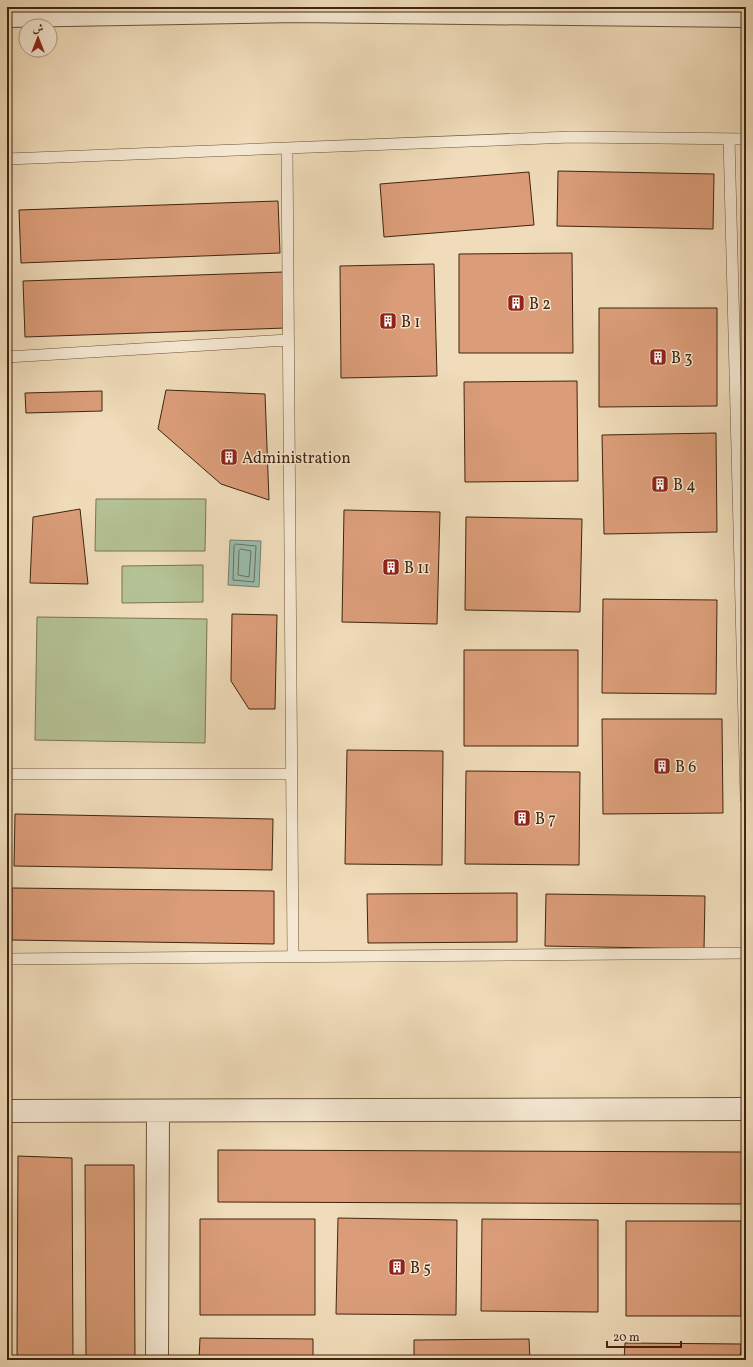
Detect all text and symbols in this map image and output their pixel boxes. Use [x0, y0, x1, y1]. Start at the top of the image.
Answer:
north arrow [18, 18, 58, 58]
text: ش [33, 22, 44, 37]
building icon: B 2 [506, 293, 526, 313]
place label: B 2 [529, 294, 551, 316]
building icon: B 1 [378, 311, 398, 331]
place label: B 1 [401, 312, 420, 334]
building icon: B 3 [648, 347, 668, 367]
place label: B 3 [671, 348, 692, 370]
building icon: Administration [219, 447, 239, 467]
place label: Administration [242, 448, 351, 470]
building icon: B 4 [650, 474, 670, 494]
place label: B 4 [673, 475, 696, 497]
building icon: B 11 [381, 557, 401, 577]
place label: B 11 [404, 558, 430, 580]
building icon: B 6 [652, 756, 672, 776]
place label: B 6 [675, 757, 696, 779]
building icon: B 7 [512, 808, 532, 828]
place label: B 7 [535, 809, 556, 831]
building icon: B 5 [387, 1257, 407, 1277]
place label: B 5 [410, 1258, 431, 1280]
scale bar [607, 1323, 681, 1349]
text: 20 m [613, 1330, 640, 1346]

